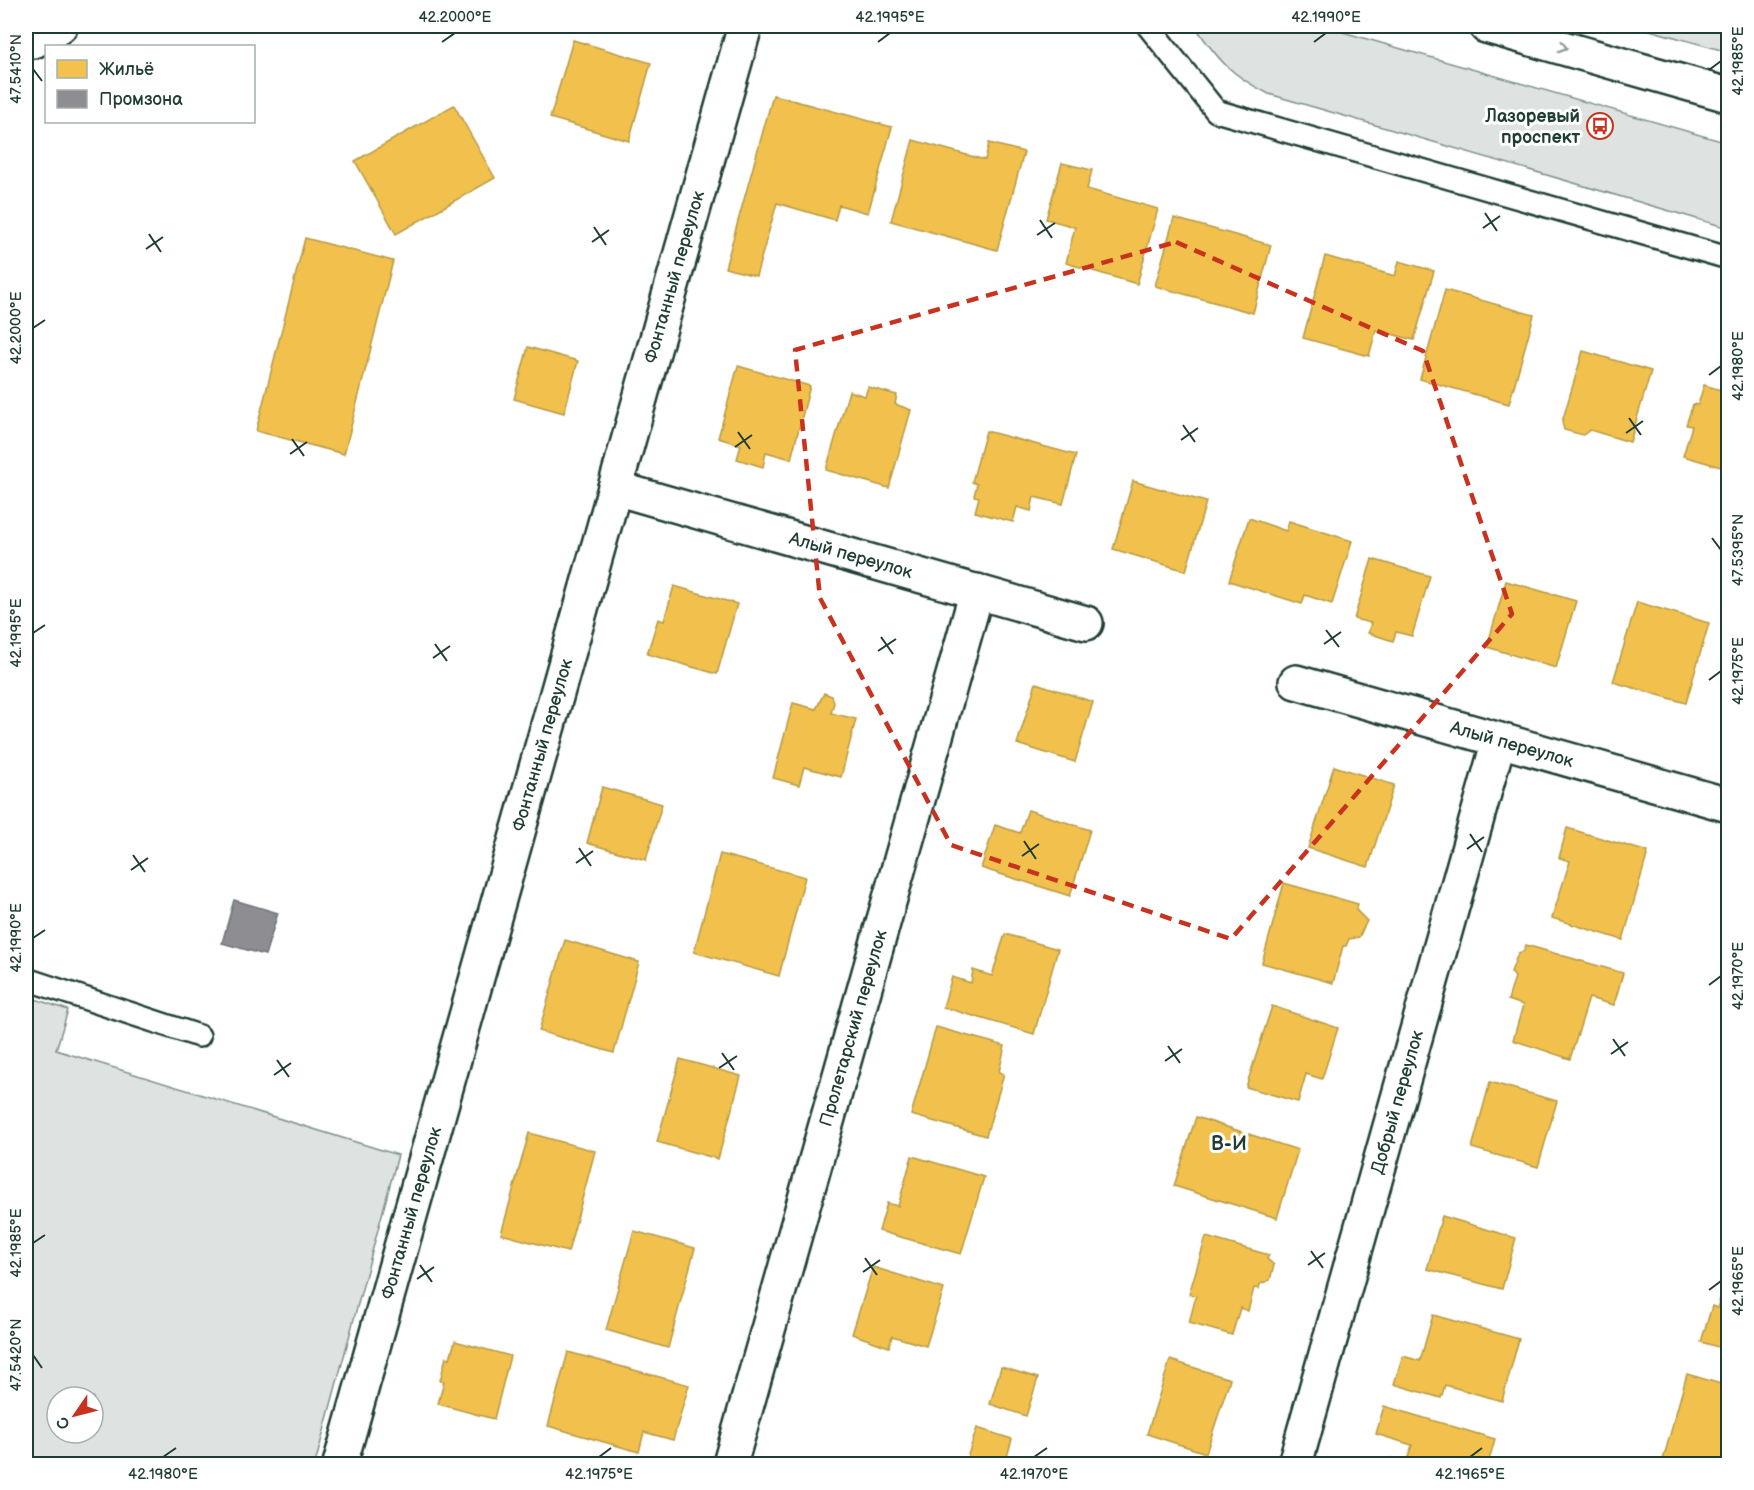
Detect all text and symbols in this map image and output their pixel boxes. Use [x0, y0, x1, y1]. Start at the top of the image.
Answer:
text: 42.2000°E [418, 8, 492, 27]
text: 42.1995°E [855, 8, 925, 27]
text: 42.1990°E [1291, 8, 1361, 27]
text: 42.1985°E [1729, 26, 1748, 96]
text: 47.5410°N [7, 34, 26, 104]
one-way arrow [1557, 40, 1568, 52]
legend [45, 45, 255, 123]
text: Жильё [99, 59, 154, 80]
text: Промзона [99, 89, 183, 110]
place label: Лазоревый проспект [1484, 106, 1580, 148]
bus stop icon: Лазоревый проспект [1585, 111, 1615, 141]
street label: Фонтанный переулок [640, 188, 709, 366]
text: 42.2000°E [7, 291, 26, 365]
text: 42.1980°E [1729, 331, 1748, 401]
text: 47.5395°N [1729, 514, 1748, 586]
street label: Алый переулок [786, 528, 915, 583]
text: 42.1995°E [7, 598, 26, 668]
text: 42.1975°E [1729, 637, 1748, 705]
street label: Фонтанный переулок [508, 656, 577, 834]
street label: Алый переулок [1447, 717, 1576, 772]
text: 42.1990°E [7, 903, 26, 973]
street label: Пролетарский переулок [815, 927, 892, 1129]
text: 42.1970°E [1729, 942, 1748, 1010]
street label: Добрый переулок [1367, 1028, 1428, 1176]
street label: Фонтанный переулок [377, 1124, 446, 1302]
district label: В-И [1211, 1132, 1247, 1156]
text: 42.1985°E [7, 1208, 26, 1278]
text: 42.1965°E [1729, 1246, 1748, 1316]
text: 47.5420°N [7, 1318, 26, 1392]
north arrow [45, 1385, 105, 1445]
text: С [53, 1413, 75, 1433]
text: 42.1980°E [128, 1465, 198, 1484]
text: 42.1975°E [565, 1465, 633, 1484]
text: 42.1970°E [1000, 1465, 1068, 1484]
text: 42.1965°E [1435, 1465, 1505, 1484]

